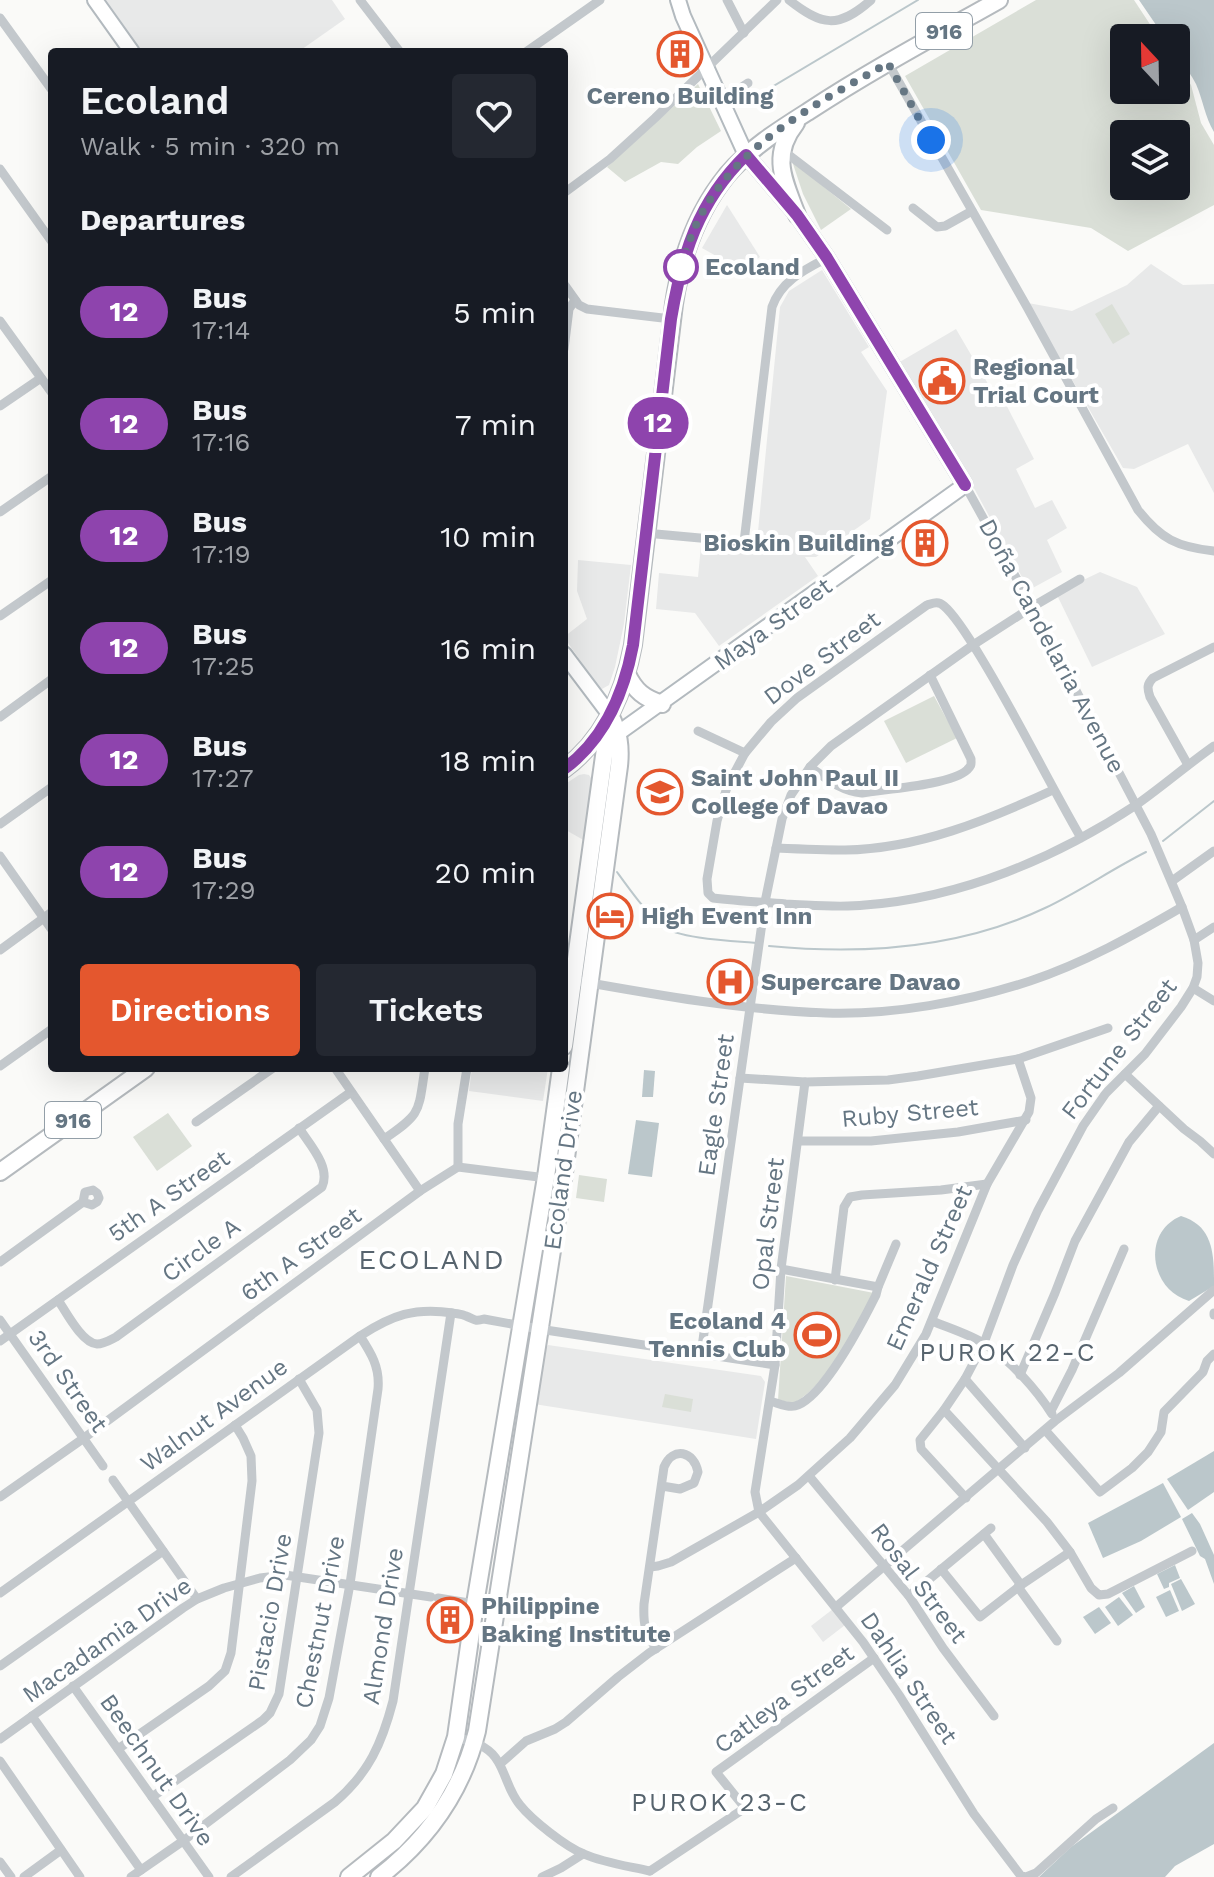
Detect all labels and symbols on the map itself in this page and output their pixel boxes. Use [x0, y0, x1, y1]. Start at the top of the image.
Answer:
road number: 916 [916, 13, 972, 49]
north arrow [1110, 24, 1190, 104]
building icon: Cereno Building [656, 30, 704, 78]
place label: Cereno Building [587, 82, 774, 110]
your location [911, 120, 951, 160]
marker: Ecoland [664, 250, 698, 284]
place label: Ecoland [705, 253, 800, 281]
place label: Regional Trial Court [973, 353, 1099, 409]
public building icon: Regional Trial Court [918, 357, 966, 405]
line badge: 12 [622, 397, 694, 449]
street label: Doña Candelaria Avenue [973, 514, 1131, 778]
building icon: Bioskin Building [901, 519, 949, 567]
place label: Bioskin Building [703, 529, 895, 557]
street label: Maya Street [709, 572, 837, 676]
street label: Dove Street [758, 605, 886, 711]
place label: Saint John Paul II College of Davao [691, 764, 899, 820]
school or university icon: Saint John Paul II College of Davao [636, 768, 684, 816]
hotel icon: High Event Inn [586, 892, 634, 940]
place label: High Event Inn [641, 902, 812, 930]
hospital icon: Supercare Davao [706, 958, 754, 1006]
place label: Supercare Davao [761, 968, 961, 996]
street label: Fortune Street [1055, 973, 1183, 1125]
street label: Eagle Street [692, 1032, 740, 1178]
street label: Ecoland Drive [538, 1088, 588, 1252]
street label: Ruby Street [840, 1093, 980, 1133]
road number: 916 [45, 1102, 101, 1138]
street label: 5th A Street [103, 1144, 235, 1248]
street label: Opal Street [746, 1156, 790, 1292]
street label: Emerald Street [880, 1181, 978, 1355]
street label: 6th A Street [235, 1201, 367, 1307]
street label: Circle A [156, 1212, 246, 1288]
district label: ECOLAND [358, 1243, 506, 1276]
place label: Ecoland 4 Tennis Club [648, 1307, 786, 1363]
sports icon: Ecoland 4 Tennis Club [793, 1311, 841, 1359]
street label: 3rd Street [22, 1324, 114, 1438]
district label: PUROK 22-C [919, 1337, 1097, 1367]
street label: Walnut Avenue [135, 1352, 293, 1478]
street label: Rosal Street [865, 1517, 973, 1649]
street label: Pistacio Drive [242, 1531, 298, 1693]
street label: Chestnut Drive [290, 1533, 350, 1711]
street label: Almond Drive [357, 1546, 409, 1706]
street label: Macadamia Drive [17, 1571, 197, 1709]
place label: Philippine Baking Institute [481, 1592, 671, 1648]
building icon: Philippine Baking Institute [426, 1596, 474, 1644]
street label: Dahlia Street [855, 1607, 963, 1749]
street label: Catleya Street [709, 1639, 859, 1759]
street label: Beechnut Drive [94, 1689, 220, 1851]
district label: PUROK 23-C [631, 1787, 809, 1817]

